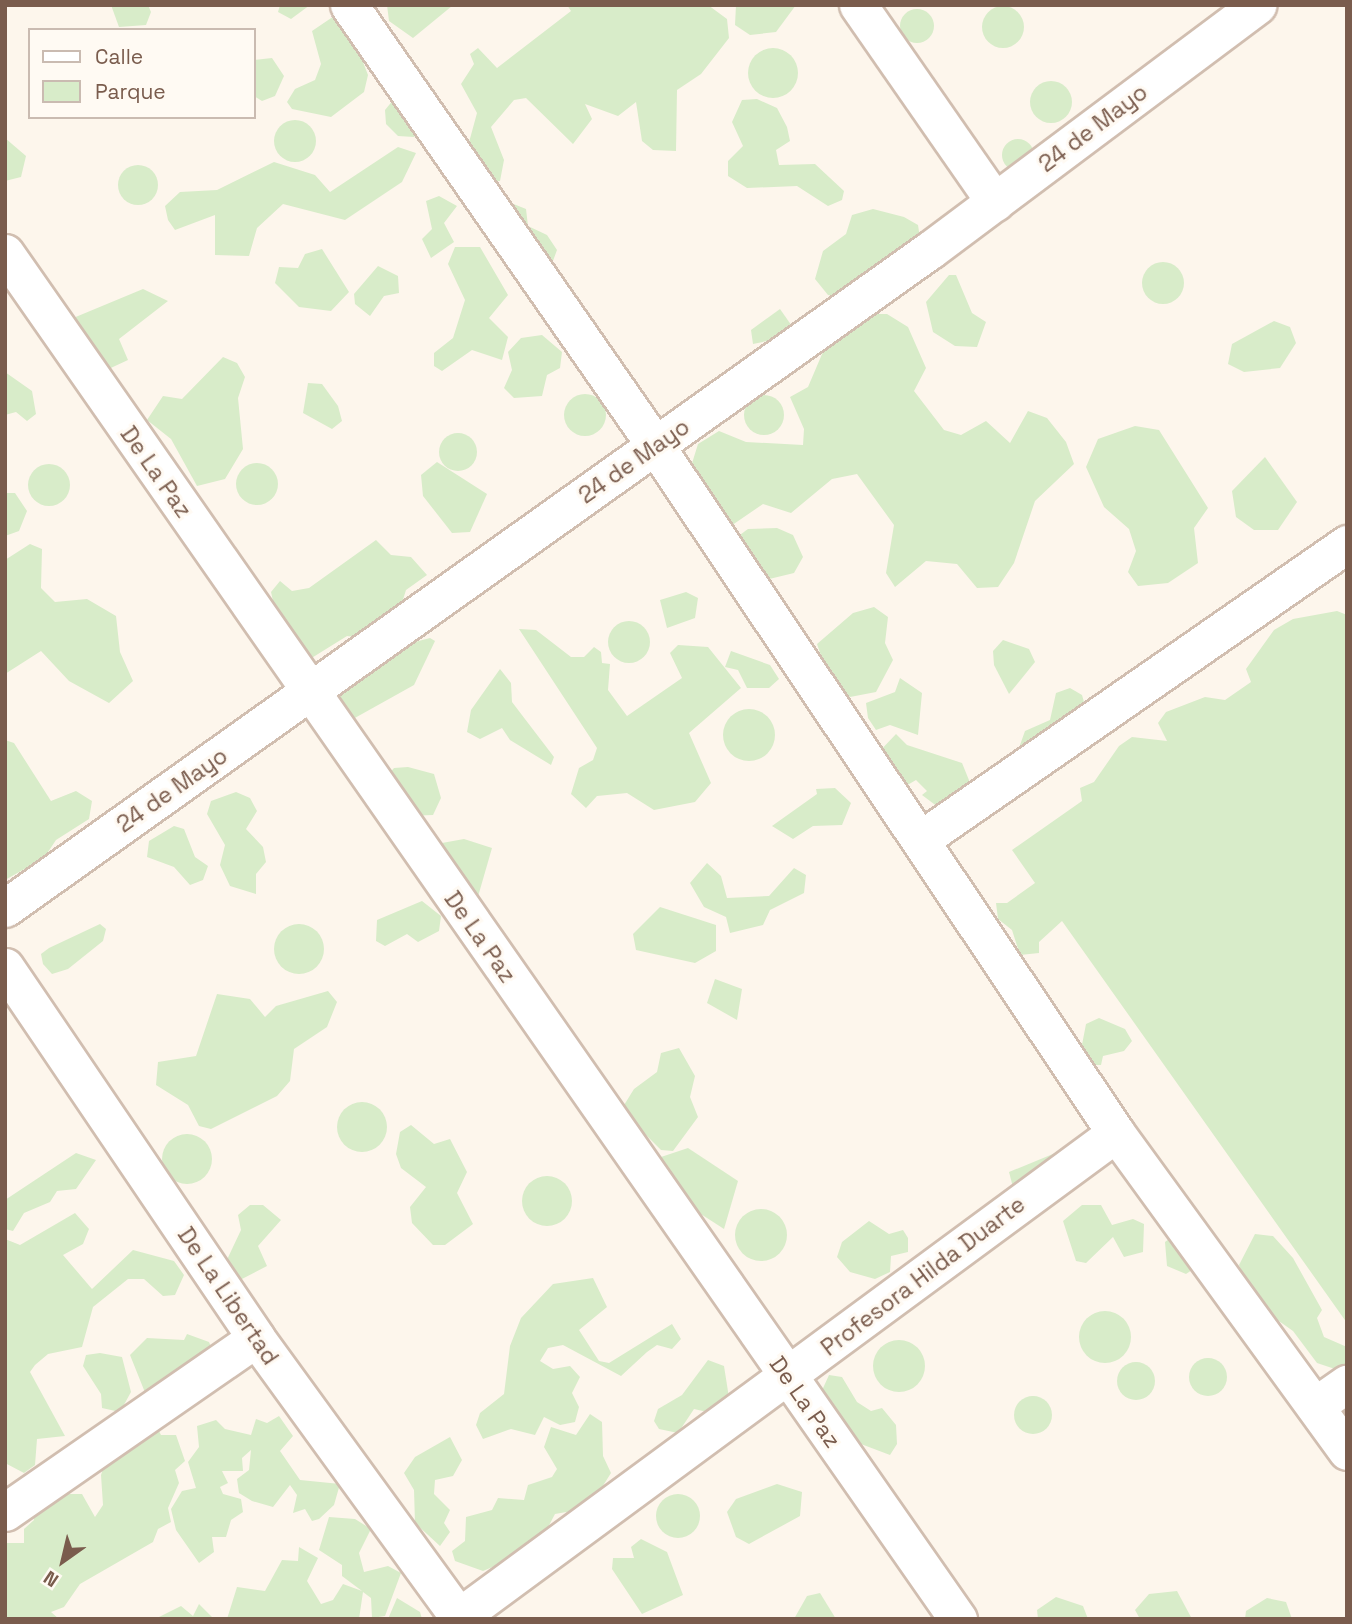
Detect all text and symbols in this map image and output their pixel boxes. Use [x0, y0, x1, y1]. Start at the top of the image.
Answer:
legend [28, 28, 256, 119]
text: Calle [95, 43, 143, 70]
text: Parque [95, 78, 166, 105]
street label: 24 de Mayo [1033, 78, 1153, 178]
street label: 24 de Mayo [573, 413, 695, 509]
street label: De La Paz [115, 421, 197, 523]
street label: 24 de Mayo [111, 742, 233, 838]
street label: De La Paz [439, 886, 521, 988]
street label: Profesora Hilda Duarte [816, 1190, 1030, 1362]
street label: De La Libertad [172, 1222, 284, 1370]
street label: De La Paz [764, 1351, 846, 1453]
north arrow [28, 1526, 98, 1596]
text: N [39, 1565, 63, 1593]

